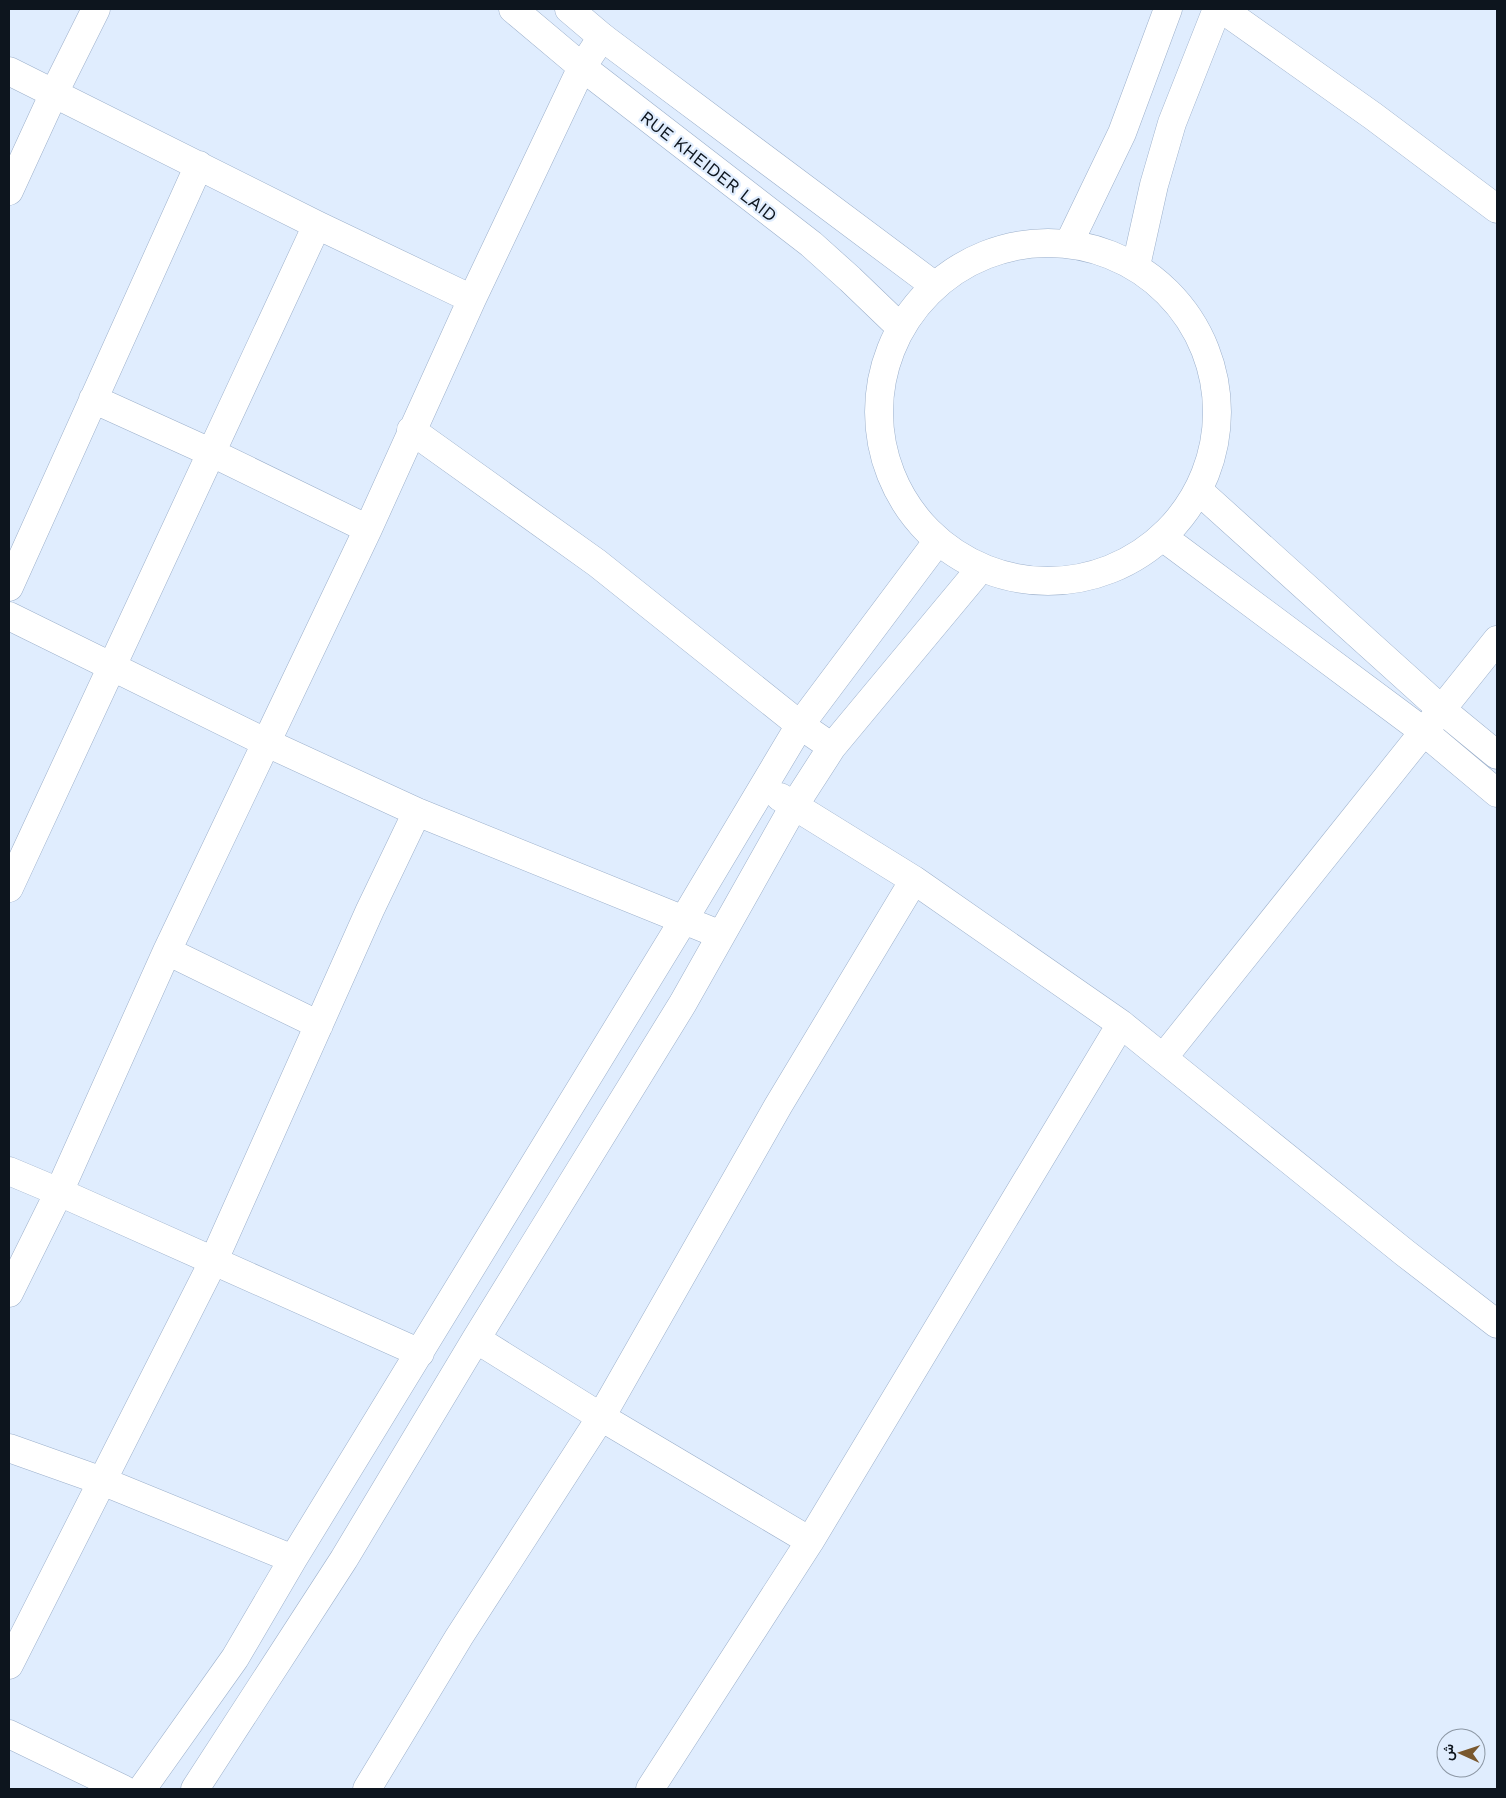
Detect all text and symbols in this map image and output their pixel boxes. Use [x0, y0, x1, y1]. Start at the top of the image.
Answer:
street label: RUE KHEIDER LAID [636, 106, 782, 226]
north arrow [1436, 1728, 1486, 1778]
text: ش [1440, 1743, 1457, 1761]

